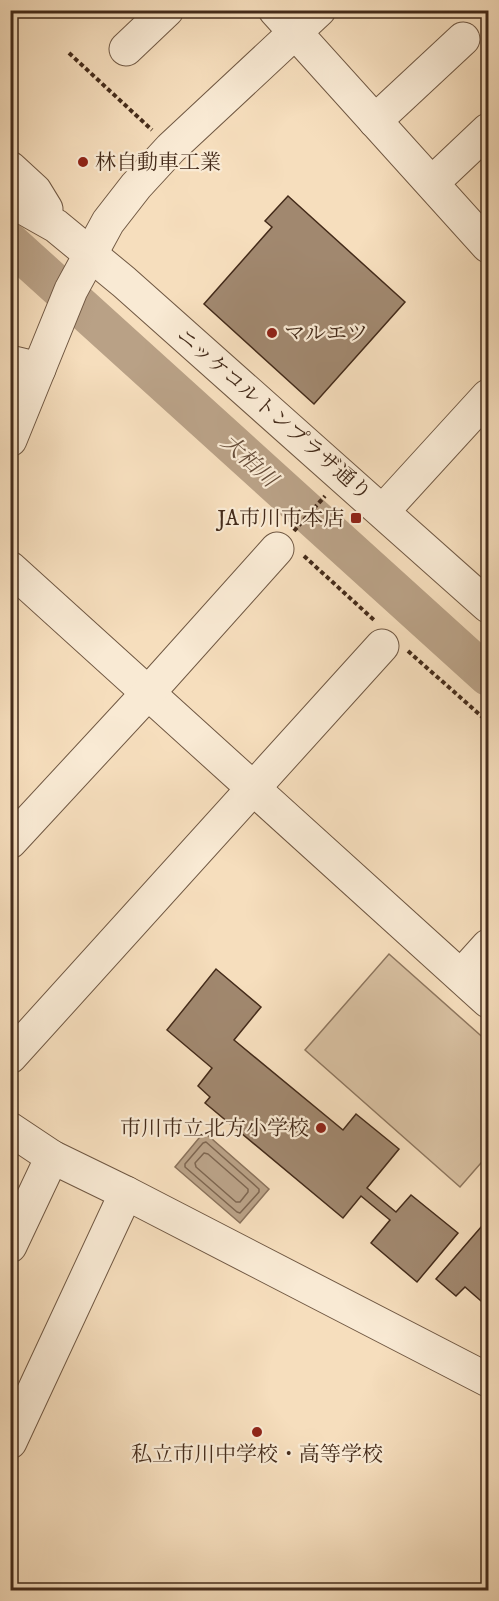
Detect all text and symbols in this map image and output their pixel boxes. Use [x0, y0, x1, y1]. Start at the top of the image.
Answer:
place label: 林自動車工業 [95, 150, 221, 176]
marker: 林自動車工業 [76, 155, 90, 169]
place label: マルエツ [284, 321, 368, 347]
street label: ニッケコルトンプラザ通り [170, 323, 376, 507]
marker: マルエツ [265, 326, 279, 340]
water label: 大柏川 [215, 429, 284, 495]
place label: JA市川市本店 [216, 506, 344, 532]
marker: JA市川市本店 [349, 511, 363, 525]
place label: 市川市立北方小学校 [120, 1116, 309, 1142]
marker: 市川市立北方小学校 [314, 1121, 328, 1135]
marker: 私立市川中学校・高等学校 [250, 1425, 264, 1439]
place label: 私立市川中学校・高等学校 [131, 1442, 383, 1468]

